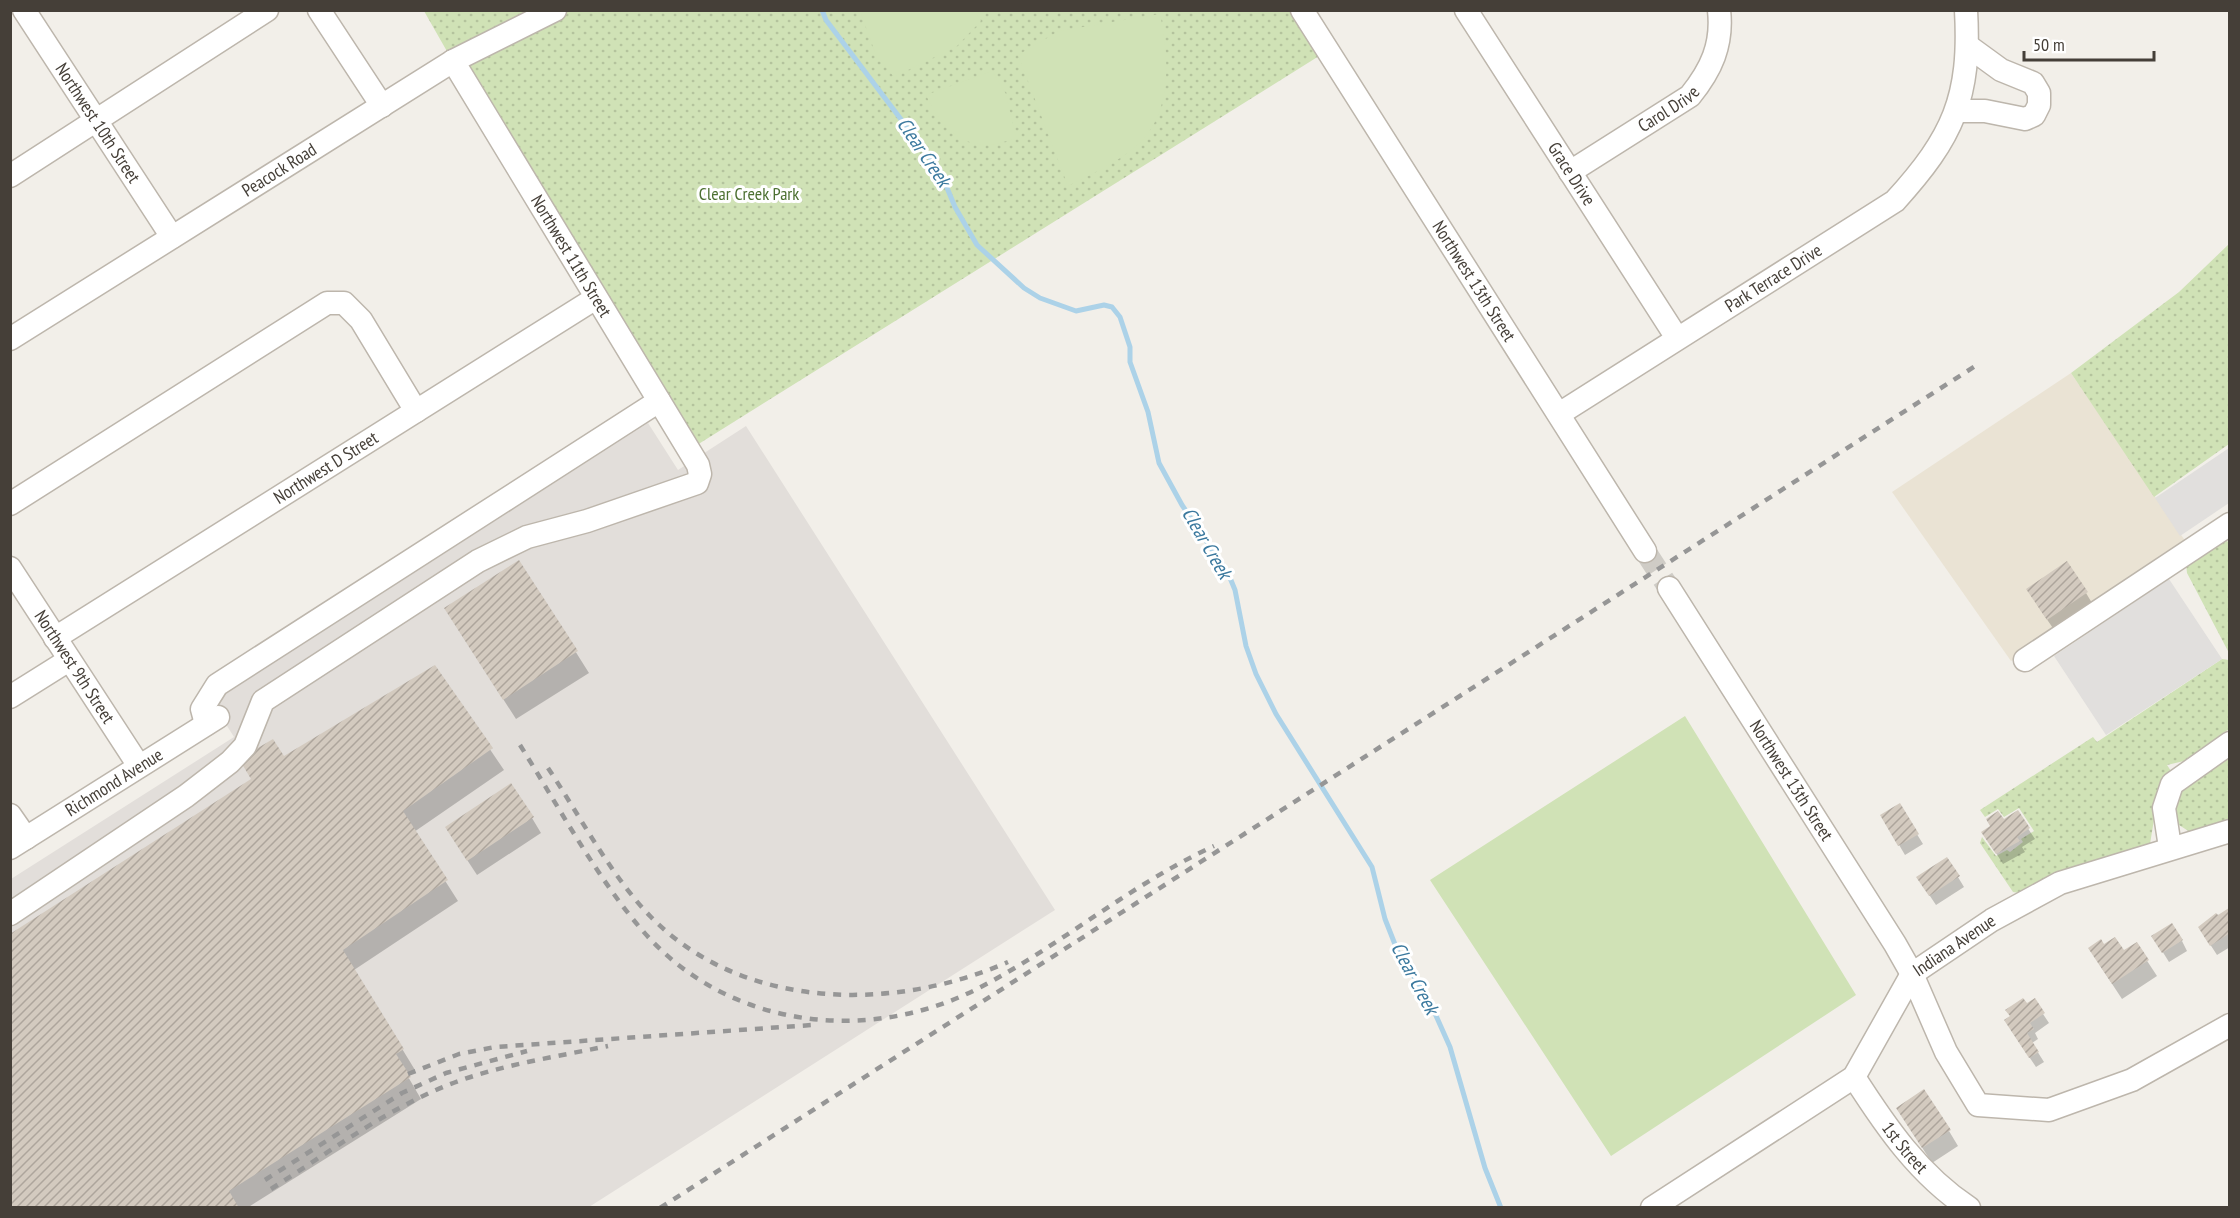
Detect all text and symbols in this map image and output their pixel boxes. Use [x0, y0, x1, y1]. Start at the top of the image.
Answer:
scale bar [2024, 24, 2154, 62]
text: 50 m [2033, 33, 2065, 56]
street label: Northwest 10th Street [51, 58, 146, 187]
street label: Carol Drive [1633, 81, 1704, 137]
water label: Clear Creek [891, 112, 958, 194]
street label: Peacock Road [238, 138, 321, 202]
street label: Grace Drive [1543, 138, 1601, 210]
park label: Clear Creek Park [699, 182, 799, 205]
street label: Northwest 11th Street [526, 190, 617, 321]
street label: Northwest 13th Street [1427, 216, 1521, 346]
street label: Park Terrace Drive [1720, 238, 1826, 317]
street label: Northwest D Street [269, 426, 382, 509]
water label: Clear Creek [1176, 503, 1239, 585]
street label: Northwest 9th Street [30, 606, 120, 728]
street label: Northwest 13th Street [1745, 716, 1839, 845]
street label: Richmond Avenue [61, 743, 167, 821]
street label: Indiana Avenue [1908, 909, 2000, 981]
water label: Clear Creek [1385, 937, 1446, 1021]
street label: 1st Street [1877, 1117, 1933, 1178]

